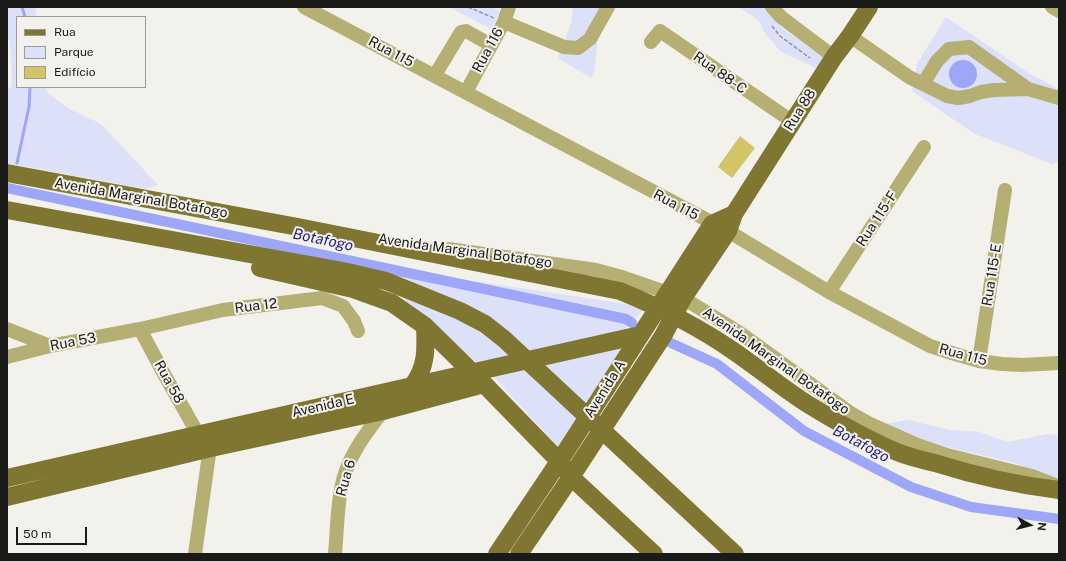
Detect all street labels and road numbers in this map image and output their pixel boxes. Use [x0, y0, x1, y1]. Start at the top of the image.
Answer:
street label: Rua 116 [469, 25, 507, 75]
street label: Rua 115 [365, 33, 417, 71]
street label: Rua 88-C [690, 48, 750, 98]
street label: Rua 88 [781, 86, 819, 134]
street label: Avenida Marginal Botafogo [53, 174, 229, 222]
street label: Rua 115 [650, 186, 702, 224]
street label: Rua 115-F [853, 188, 901, 250]
street label: Avenida Marginal Botafogo [377, 230, 553, 272]
street label: Rua 115-E [979, 243, 1005, 307]
street label: Rua 12 [234, 295, 278, 317]
street label: Avenida Marginal Botafogo [699, 304, 853, 418]
street label: Rua 53 [49, 329, 97, 355]
street label: Rua 115 [937, 341, 989, 369]
street label: Avenida A [581, 357, 629, 421]
street label: Rua 58 [150, 358, 188, 406]
street label: Avenida E [290, 391, 356, 421]
street label: Rua 6 [333, 458, 359, 498]

